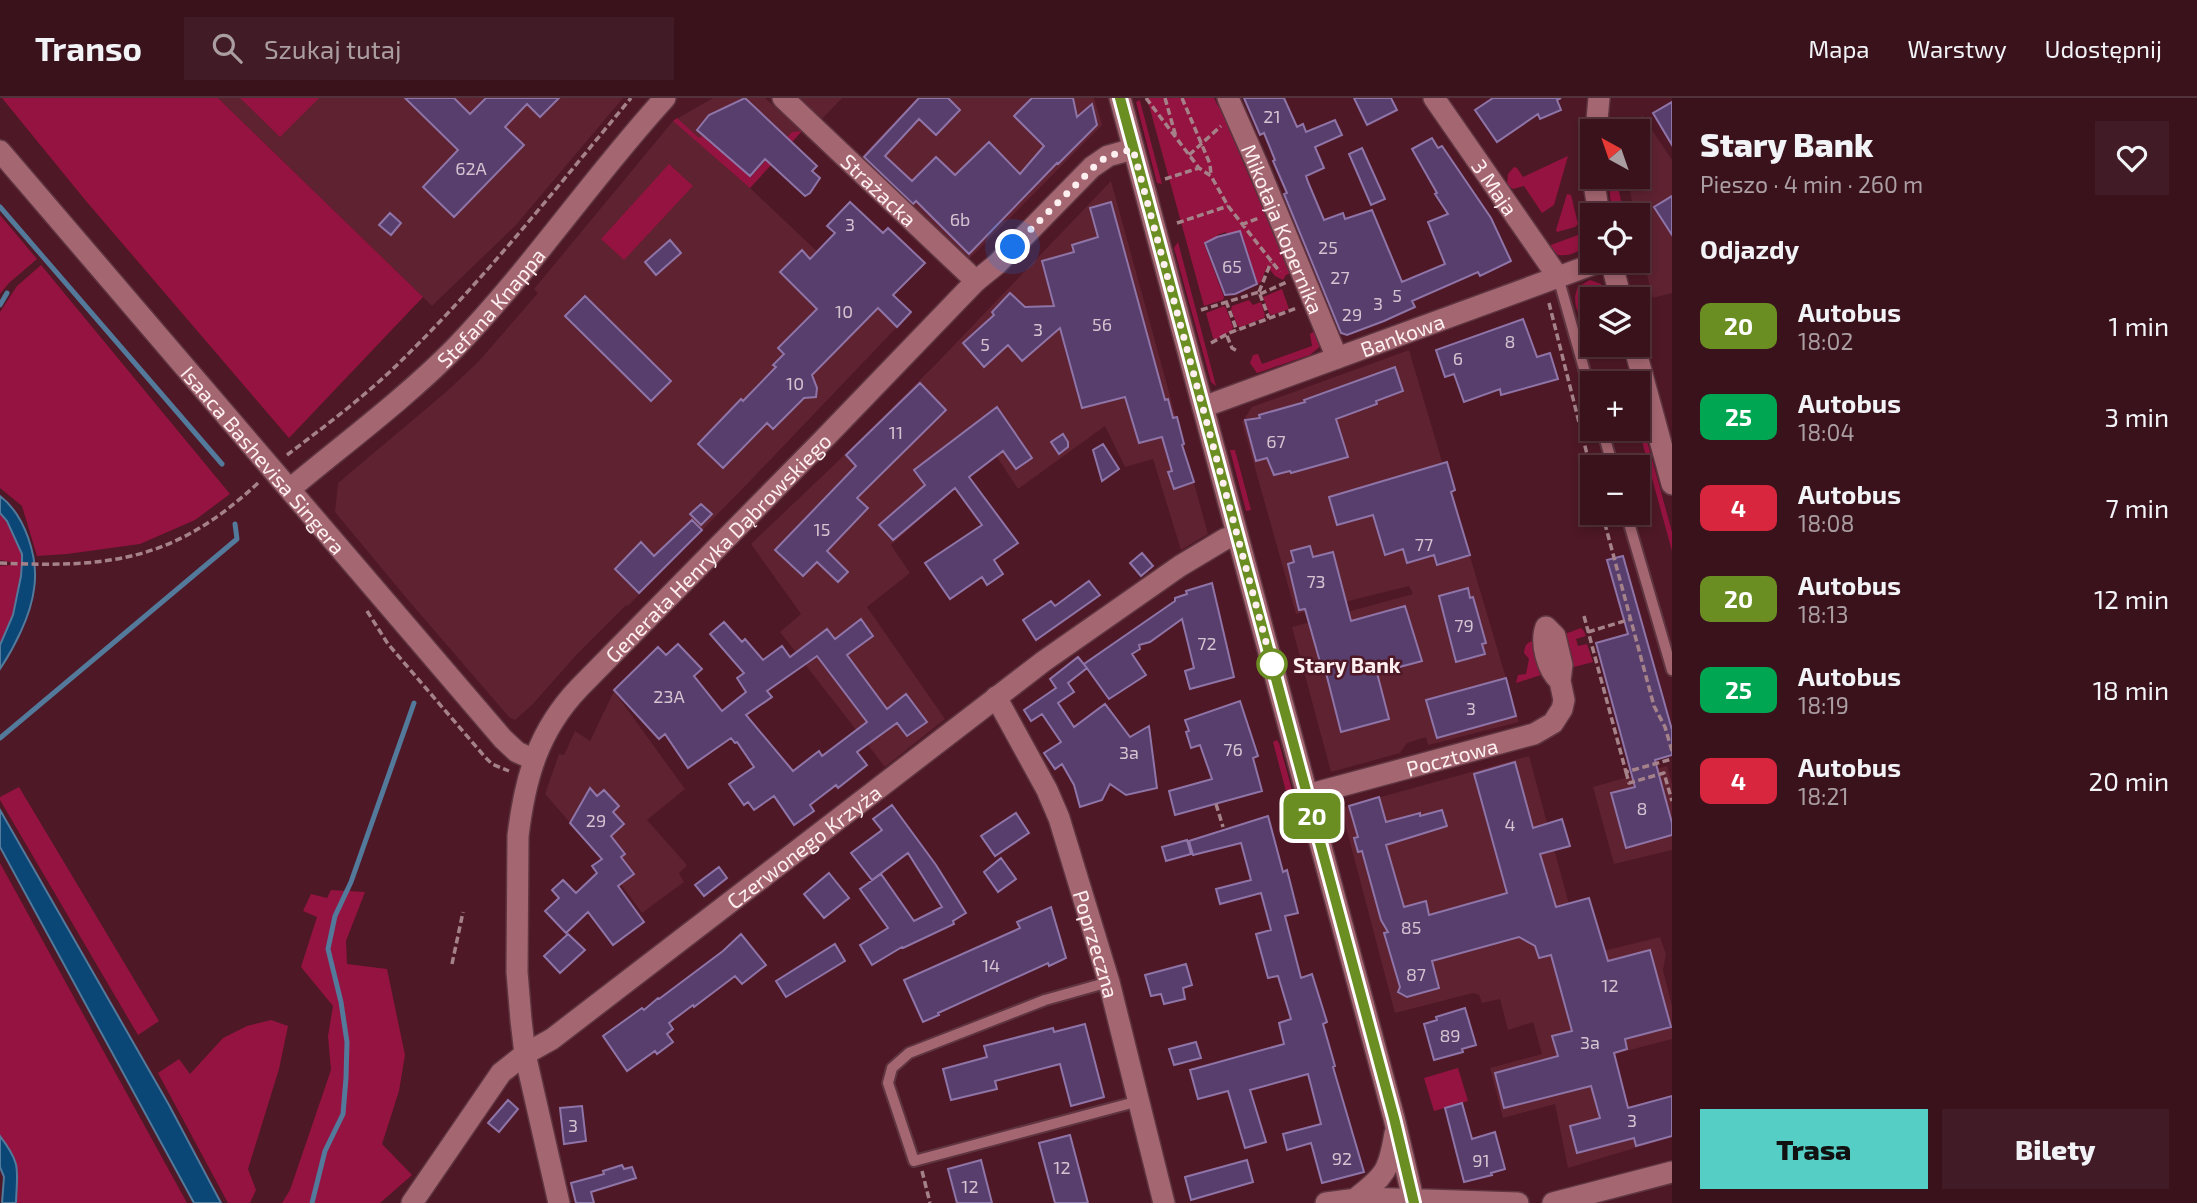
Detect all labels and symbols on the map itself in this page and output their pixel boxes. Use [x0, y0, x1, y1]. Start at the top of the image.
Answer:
house number: 21 [1263, 105, 1281, 127]
north arrow [1580, 119, 1650, 189]
street label: Mikołaja Kopernika [1237, 140, 1330, 317]
street label: Strażacka [837, 148, 922, 231]
street label: 3 Maja [1467, 154, 1524, 220]
house number: 62A [455, 157, 488, 179]
house number: 6b [950, 208, 970, 230]
house number: 3 [845, 213, 855, 235]
your location [995, 229, 1030, 264]
house number: 25 [1318, 236, 1338, 258]
street label: Stefana Knappa [431, 242, 549, 372]
house number: 65 [1222, 255, 1242, 277]
house number: 27 [1330, 266, 1350, 288]
house number: 5 [1392, 284, 1402, 306]
house number: 3 [1373, 292, 1383, 314]
house number: 10 [835, 300, 853, 322]
house number: 29 [1342, 303, 1362, 325]
street label: Bankowa [1357, 307, 1448, 361]
house number: 56 [1092, 313, 1112, 335]
house number: 3 [1033, 318, 1043, 340]
house number: 8 [1505, 330, 1515, 352]
house number: 5 [980, 333, 990, 355]
house number: 6 [1453, 347, 1463, 369]
street label: Isaaca Bashevisa Singera [177, 360, 351, 559]
house number: 10 [786, 372, 804, 394]
house number: 11 [889, 421, 903, 443]
street label: Generała Henryka Dąbrowskiego [599, 427, 836, 667]
house number: 67 [1266, 430, 1286, 452]
house number: 15 [814, 518, 830, 540]
house number: 77 [1415, 533, 1433, 555]
house number: 73 [1306, 570, 1326, 592]
house number: 79 [1454, 614, 1474, 636]
house number: 72 [1197, 632, 1217, 654]
marker: Stary Bank [1257, 649, 1287, 679]
place label: Stary Bank [1293, 652, 1401, 678]
house number: 23A [653, 685, 685, 707]
house number: 3 [1466, 697, 1476, 719]
street label: Pocztowa [1403, 732, 1500, 780]
house number: 76 [1223, 738, 1243, 760]
house number: 3a [1119, 741, 1139, 763]
street label: Czerwonego Krzyża [721, 779, 886, 913]
line badge: 20 [1280, 793, 1344, 839]
house number: 8 [1637, 797, 1647, 819]
house number: 29 [586, 809, 606, 831]
house number: 4 [1504, 813, 1516, 835]
street label: Poprzeczna [1069, 887, 1125, 1000]
house number: 85 [1401, 916, 1421, 938]
house number: 14 [982, 954, 1000, 976]
house number: 87 [1406, 963, 1426, 985]
house number: 12 [1601, 974, 1619, 996]
house number: 89 [1439, 1024, 1461, 1046]
house number: 3a [1580, 1031, 1600, 1053]
house number: 3 [1627, 1109, 1637, 1131]
house number: 3 [568, 1114, 578, 1136]
house number: 92 [1332, 1147, 1352, 1169]
house number: 91 [1472, 1149, 1490, 1171]
house number: 12 [1053, 1156, 1071, 1178]
house number: 12 [961, 1175, 979, 1197]

